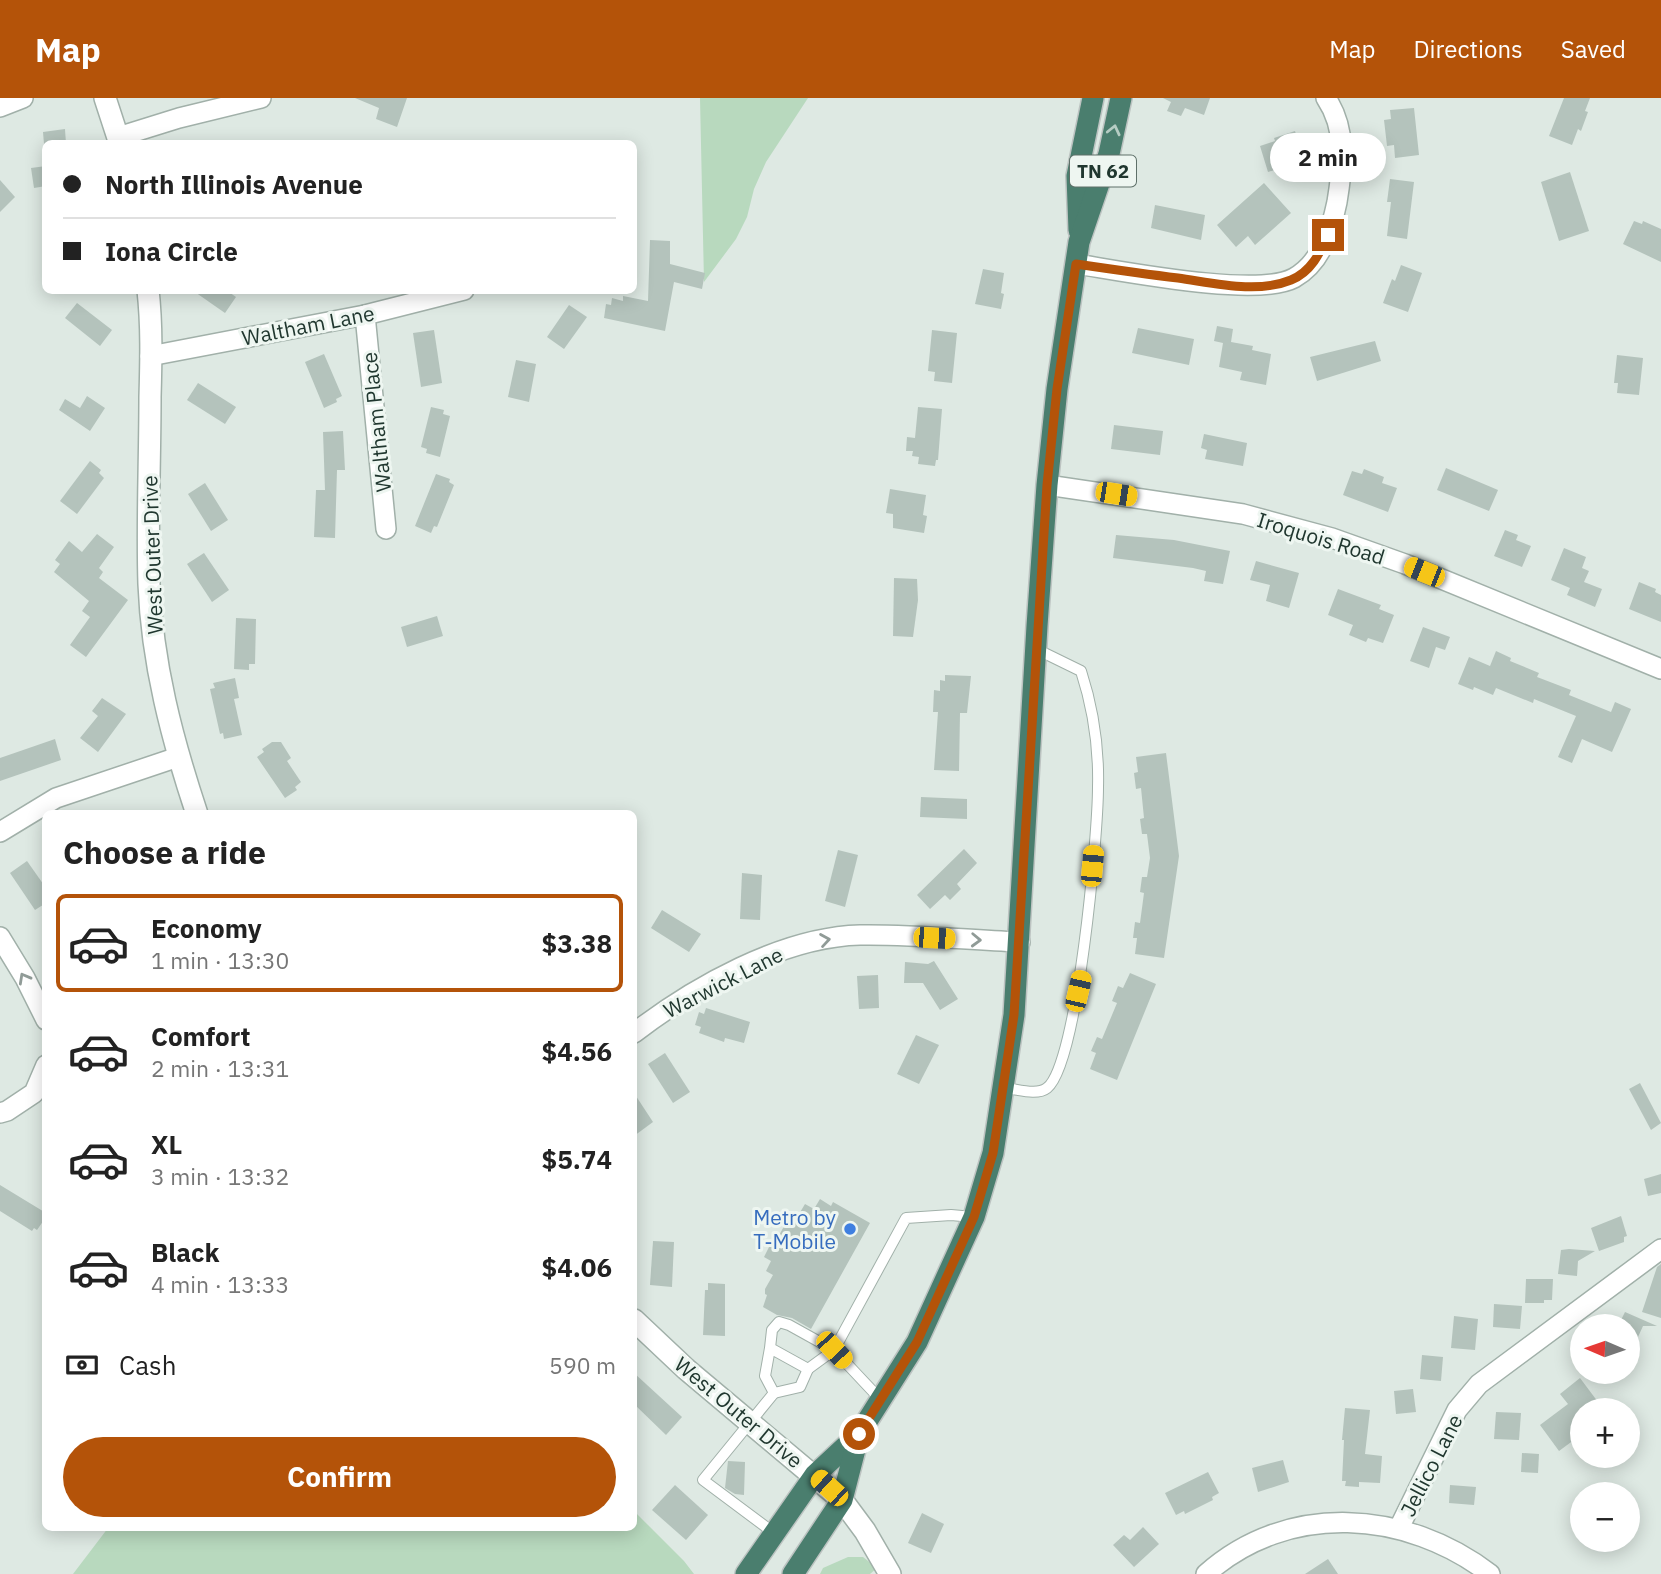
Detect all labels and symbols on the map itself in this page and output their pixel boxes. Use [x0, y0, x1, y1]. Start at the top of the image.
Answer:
one-way arrow [1106, 124, 1120, 136]
callout: 2 min [1270, 134, 1386, 183]
road number: TN 62 [1070, 156, 1136, 186]
route end [1312, 219, 1344, 251]
street label: Waltham Lane [239, 298, 377, 352]
street label: Waltham Place [355, 351, 397, 493]
street label: West Outer Drive [135, 475, 169, 635]
car [1094, 480, 1139, 508]
street label: Iroquois Road [1254, 505, 1388, 571]
car [1401, 554, 1448, 590]
car [1080, 844, 1105, 888]
car [913, 926, 956, 950]
one-way arrow [971, 932, 982, 947]
one-way arrow [819, 933, 831, 948]
street label: Warwick Lane [658, 940, 788, 1024]
car [1064, 968, 1093, 1014]
one-way arrow [19, 973, 32, 985]
place label: Metro by T-Mobile [753, 1203, 837, 1255]
marker: Metro by T-Mobile [842, 1221, 858, 1237]
north arrow [1570, 1314, 1640, 1384]
car [812, 1327, 857, 1373]
street label: West Outer Drive [669, 1350, 809, 1474]
street label: Jellico Lane [1393, 1409, 1469, 1521]
route start [843, 1418, 875, 1450]
car [807, 1466, 852, 1510]

